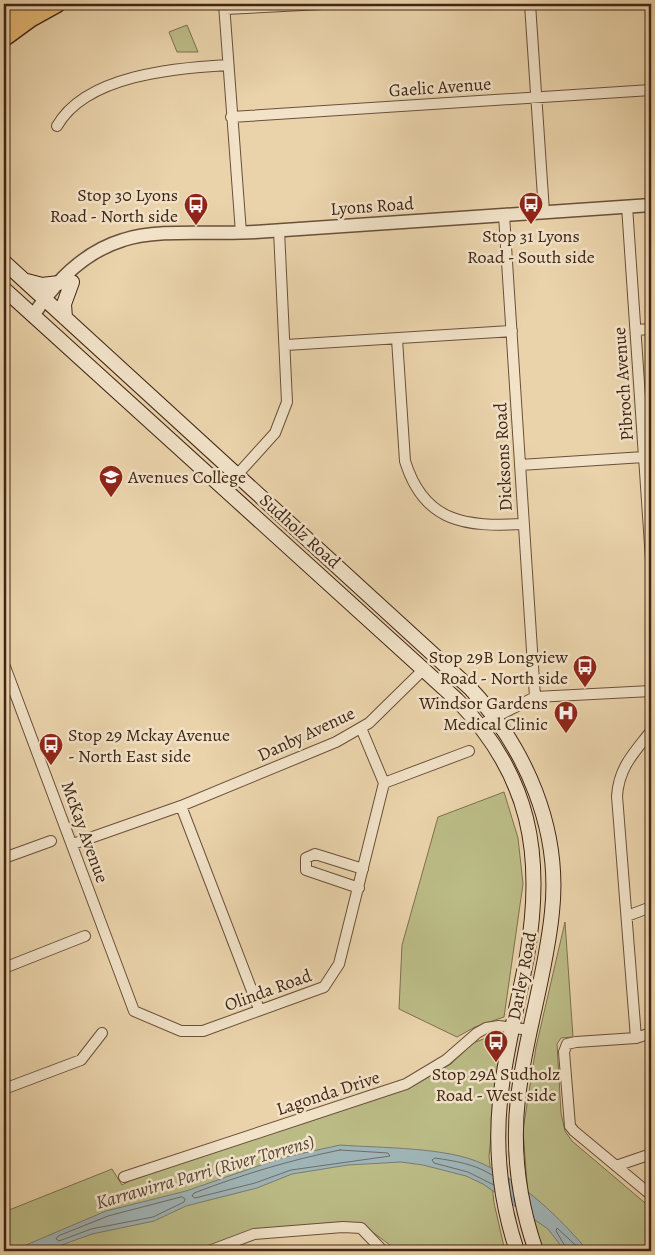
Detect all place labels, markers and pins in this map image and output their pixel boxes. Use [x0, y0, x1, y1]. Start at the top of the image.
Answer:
place label: Stop 30 Lyons Road - North side [50, 183, 178, 228]
bus stop icon: Stop 31 Lyons Road - South side [518, 191, 544, 225]
bus stop icon: Stop 30 Lyons Road - North side [183, 192, 209, 226]
place label: Stop 31 Lyons Road - South side [467, 224, 595, 269]
school or university icon: Avenues College [98, 464, 124, 498]
place label: Avenues College [127, 465, 246, 489]
place label: Stop 29B Longview Road - North side [429, 645, 568, 690]
bus stop icon: Stop 29B Longview Road - North side [572, 654, 598, 688]
place label: Windsor Gardens Medical Clinic [418, 691, 548, 736]
hospital icon: Windsor Gardens Medical Clinic [553, 700, 579, 734]
place label: Stop 29 Mckay Avenue - North East side [68, 723, 230, 768]
bus stop icon: Stop 29 Mckay Avenue - North East side [38, 732, 64, 766]
bus stop icon: Stop 29A Sudholz Road - West side [483, 1029, 509, 1063]
place label: Stop 29A Sudholz Road - West side [432, 1062, 560, 1107]

